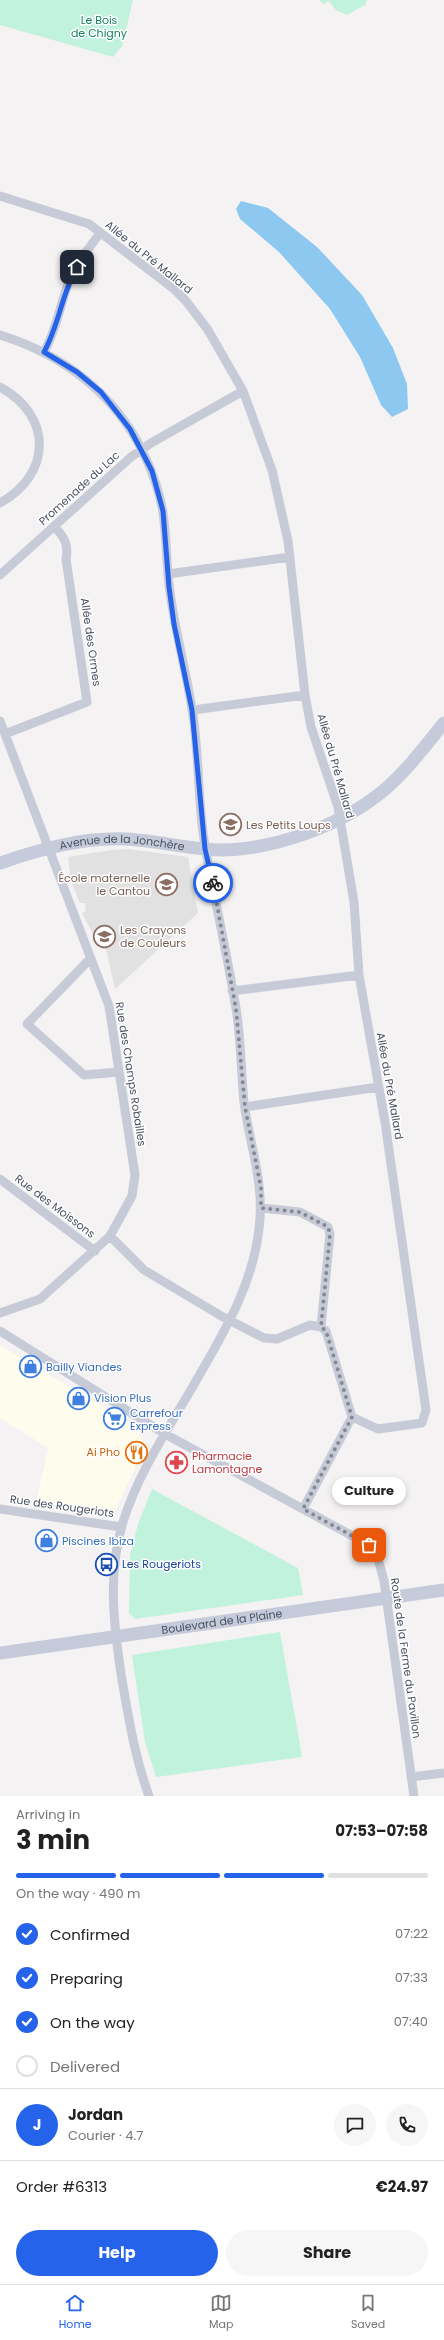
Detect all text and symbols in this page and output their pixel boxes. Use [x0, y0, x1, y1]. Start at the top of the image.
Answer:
park label: Le Bois de Chigny [71, 12, 128, 41]
street label: Allée du Pré Mallard [102, 217, 196, 297]
pin [60, 250, 94, 284]
icon: home [66, 256, 88, 278]
street label: Promenade du Lac [35, 447, 123, 529]
street label: Allée des Ormes [77, 597, 105, 687]
street label: Allée du Pré Mallard [313, 712, 359, 820]
school or university icon: Les Petits Loups [218, 812, 244, 838]
place label: Les Petits Loups [246, 817, 331, 833]
street label: Avenue de la Jonchère [58, 831, 186, 854]
courier [193, 863, 233, 903]
place label: École maternelle le Cantou [58, 870, 150, 899]
school or university icon: École maternelle le Cantou [153, 871, 179, 897]
icon: bike [202, 872, 224, 894]
place label: Les Crayons de Couleurs [120, 922, 187, 951]
school or university icon: Les Crayons de Couleurs [91, 923, 117, 949]
street label: Rue des Champs Robailles [112, 1001, 150, 1148]
street label: Allée du Pré Mallard [373, 1031, 407, 1141]
street label: Rue des Moissons [11, 1170, 99, 1242]
shop icon: Bailly Viandes [18, 1354, 44, 1380]
place label: Bailly Viandes [46, 1359, 122, 1375]
shop icon: Vision Plus [66, 1385, 92, 1411]
place label: Vision Plus [94, 1390, 152, 1406]
place label: Carrefour Express [130, 1405, 183, 1434]
supermarket icon: Carrefour Express [102, 1406, 128, 1432]
restaurant icon: Ai Pho [123, 1439, 149, 1465]
place label: Ai Pho [86, 1444, 120, 1460]
place label: Pharmacie Lamontagne [192, 1448, 263, 1477]
pharmacy icon: Pharmacie Lamontagne [164, 1449, 190, 1475]
callout: Culture [332, 1477, 406, 1505]
text: Culture [344, 1481, 394, 1500]
street label: Rue des Rougeriots [9, 1491, 115, 1521]
shop icon: Piscines Ibiza [33, 1528, 59, 1554]
pin [352, 1528, 386, 1562]
place label: Piscines Ibiza [62, 1533, 134, 1549]
icon: bag [358, 1534, 380, 1556]
bus stop icon: Les Rougeriots [94, 1551, 120, 1577]
place label: Les Rougeriots [122, 1556, 201, 1572]
street label: Route de la Ferme du Pavillon [387, 1577, 425, 1739]
street label: Boulevard de la Plaine [160, 1605, 283, 1638]
text: Arriving in [16, 1805, 80, 1824]
text: 07:53–07:58 [335, 1820, 428, 1841]
text: 3 min [16, 1822, 90, 1858]
text: On the way · 490 m [16, 1884, 140, 1903]
icon: check [16, 1923, 38, 1945]
text: Confirmed [50, 1924, 130, 1945]
text: 07:22 [395, 1924, 428, 1943]
icon: check [16, 1967, 38, 1989]
text: Preparing [50, 1968, 123, 1989]
text: 07:33 [395, 1968, 428, 1987]
icon: check [16, 2011, 38, 2033]
text: On the way [50, 2012, 135, 2033]
text: 07:40 [394, 2012, 428, 2031]
text: Delivered [50, 2056, 120, 2077]
text: Jordan [68, 2104, 123, 2125]
button: chat [334, 2104, 376, 2146]
button: phone [386, 2104, 428, 2146]
text: J [33, 2114, 41, 2135]
text: Courier · 4.7 [68, 2126, 143, 2145]
text: Order #6313 [16, 2176, 107, 2197]
text: €24.97 [376, 2176, 428, 2197]
button: Help [16, 2230, 218, 2276]
button: Share [226, 2230, 428, 2276]
tab: Home [59, 2292, 92, 2333]
tab: Map [209, 2292, 233, 2333]
tab: Saved [351, 2292, 385, 2333]

